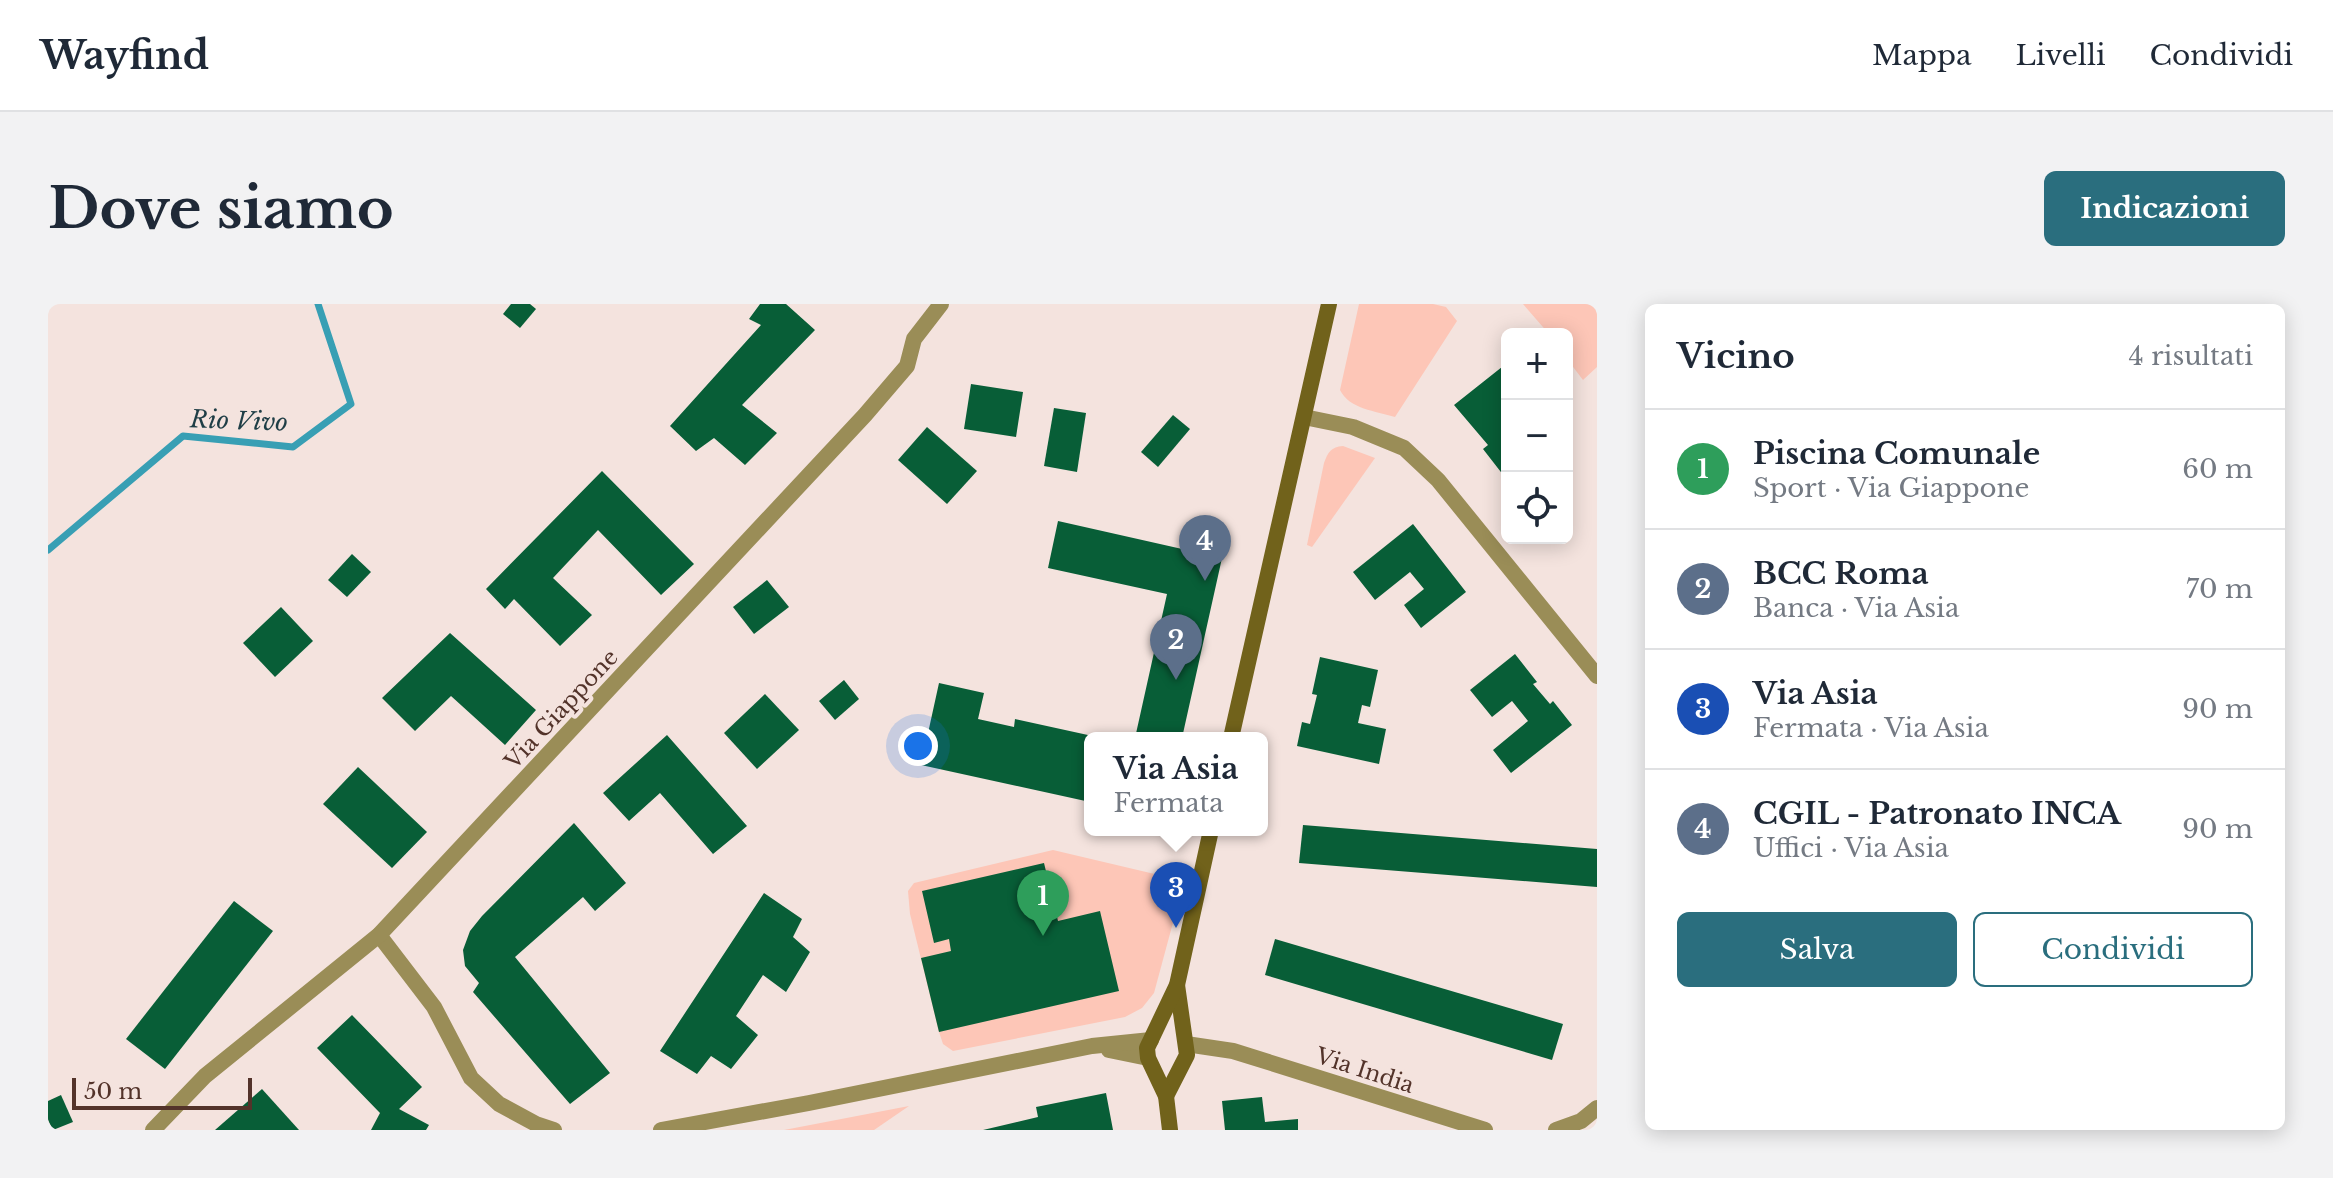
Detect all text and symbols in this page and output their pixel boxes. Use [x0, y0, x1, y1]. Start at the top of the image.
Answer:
text: Wayfind [40, 32, 209, 79]
text: Mappa [1872, 38, 1972, 73]
text: Livelli [2016, 38, 2106, 73]
text: Condividi [2150, 38, 2293, 73]
button: Indicazioni [2044, 171, 2285, 246]
text: Dove siamo [48, 174, 394, 243]
map controls [1501, 328, 1573, 544]
button: + [1501, 328, 1573, 400]
text: Vicino [1677, 335, 1795, 377]
text: 4 risultati [2128, 340, 2253, 372]
button: − [1501, 400, 1573, 472]
water label: Rio Vivo [189, 404, 288, 437]
text: Piscina Comunale [1753, 435, 2040, 472]
text: 1 [1697, 453, 1709, 485]
text: 60 m [2182, 453, 2253, 485]
button: locate [1501, 472, 1573, 544]
text: Sport · Via Giappone [1753, 472, 2029, 504]
pin: 4 [1179, 515, 1231, 581]
text: BCC Roma [1753, 555, 1929, 592]
text: 2 [1695, 573, 1711, 605]
text: 70 m [2186, 573, 2253, 605]
text: Banca · Via Asia [1753, 592, 1959, 624]
pin: 2 [1150, 614, 1202, 680]
street label: Via Giappone [498, 644, 624, 775]
text: Via Asia [1753, 675, 1878, 712]
text: 3 [1695, 693, 1711, 725]
text: 90 m [2182, 693, 2253, 725]
text: Fermata · Via Asia [1753, 712, 1989, 744]
your location [898, 726, 938, 766]
popup [1084, 732, 1268, 836]
text: Via Asia [1114, 750, 1238, 787]
text: Fermata [1114, 787, 1224, 819]
text: CGIL - Patronato INCA [1753, 795, 2121, 832]
text: 4 [1694, 813, 1712, 845]
text: 90 m [2182, 813, 2253, 845]
text: Uffici · Via Asia [1753, 832, 1949, 864]
pin: 3 [1150, 862, 1202, 928]
pin: 1 [1017, 870, 1069, 936]
button: Salva [1677, 912, 1957, 987]
button: Condividi [1973, 912, 2253, 987]
street label: Via India [1311, 1042, 1418, 1099]
scale bar [72, 1074, 252, 1110]
text: 50 m [84, 1078, 142, 1105]

